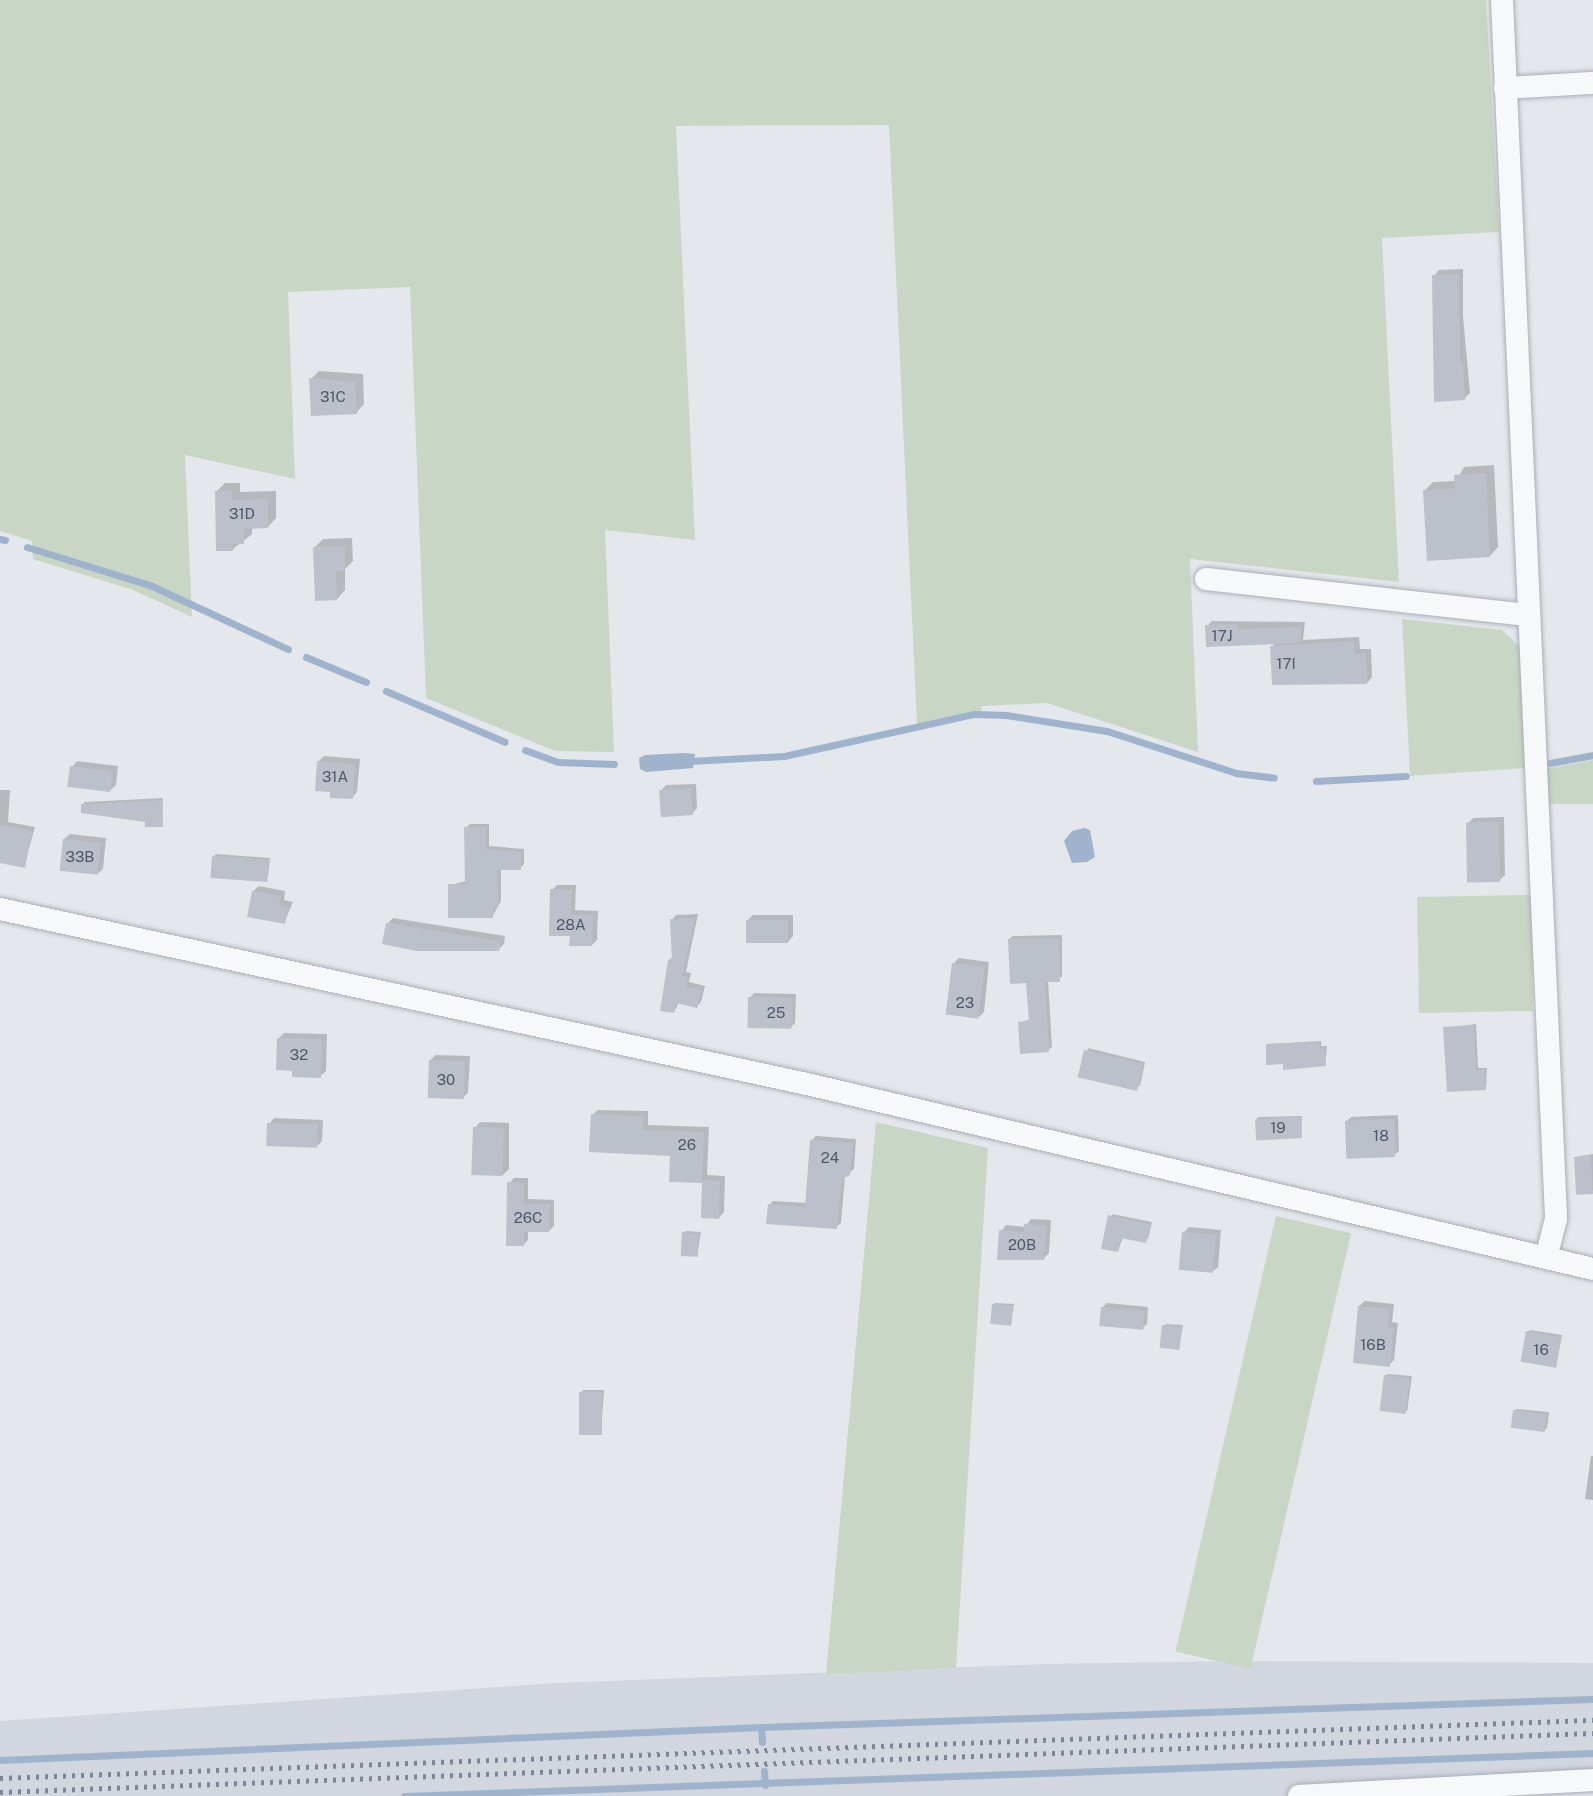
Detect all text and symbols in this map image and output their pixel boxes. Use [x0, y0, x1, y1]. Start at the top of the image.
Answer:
house number: 31C [320, 388, 346, 406]
house number: 31D [229, 505, 255, 523]
house number: 17J [1212, 627, 1232, 645]
house number: 17I [1276, 655, 1296, 673]
house number: 31A [322, 768, 348, 786]
house number: 33B [66, 848, 94, 866]
house number: 28A [556, 916, 586, 934]
house number: 23 [956, 994, 974, 1012]
house number: 25 [767, 1004, 785, 1022]
house number: 32 [290, 1046, 308, 1064]
house number: 30 [437, 1071, 455, 1089]
house number: 19 [1270, 1119, 1286, 1137]
house number: 18 [1373, 1127, 1389, 1145]
house number: 26 [678, 1136, 696, 1154]
house number: 24 [821, 1149, 839, 1167]
house number: 26C [514, 1209, 542, 1227]
house number: 20B [1008, 1236, 1036, 1254]
house number: 16B [1360, 1336, 1386, 1354]
house number: 16 [1533, 1341, 1549, 1359]

